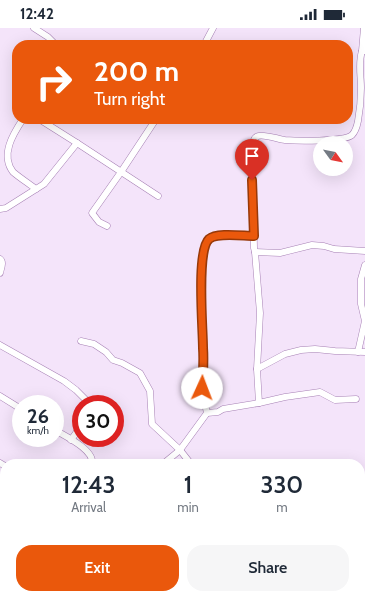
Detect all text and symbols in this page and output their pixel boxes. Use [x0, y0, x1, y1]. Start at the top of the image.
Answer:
text: 12:42 [20, 5, 54, 23]
text: 200 m [94, 54, 179, 88]
icon: right [28, 56, 80, 108]
text: Turn right [94, 88, 165, 110]
north arrow [313, 136, 353, 176]
map controls [313, 136, 353, 176]
pin [235, 139, 269, 180]
icon: arrive [241, 145, 263, 167]
position arrow [181, 367, 223, 409]
speed limit sign: 30 [72, 395, 124, 447]
text: 26 [27, 404, 49, 428]
text: km/h [27, 424, 49, 437]
text: 12:43 [62, 470, 116, 499]
text: 1 [184, 470, 192, 499]
text: 330 [260, 470, 303, 499]
text: Arrival [71, 499, 106, 515]
text: min [177, 499, 199, 515]
text: m [276, 499, 288, 515]
button: Exit [16, 545, 179, 591]
button: Share [187, 545, 349, 591]

